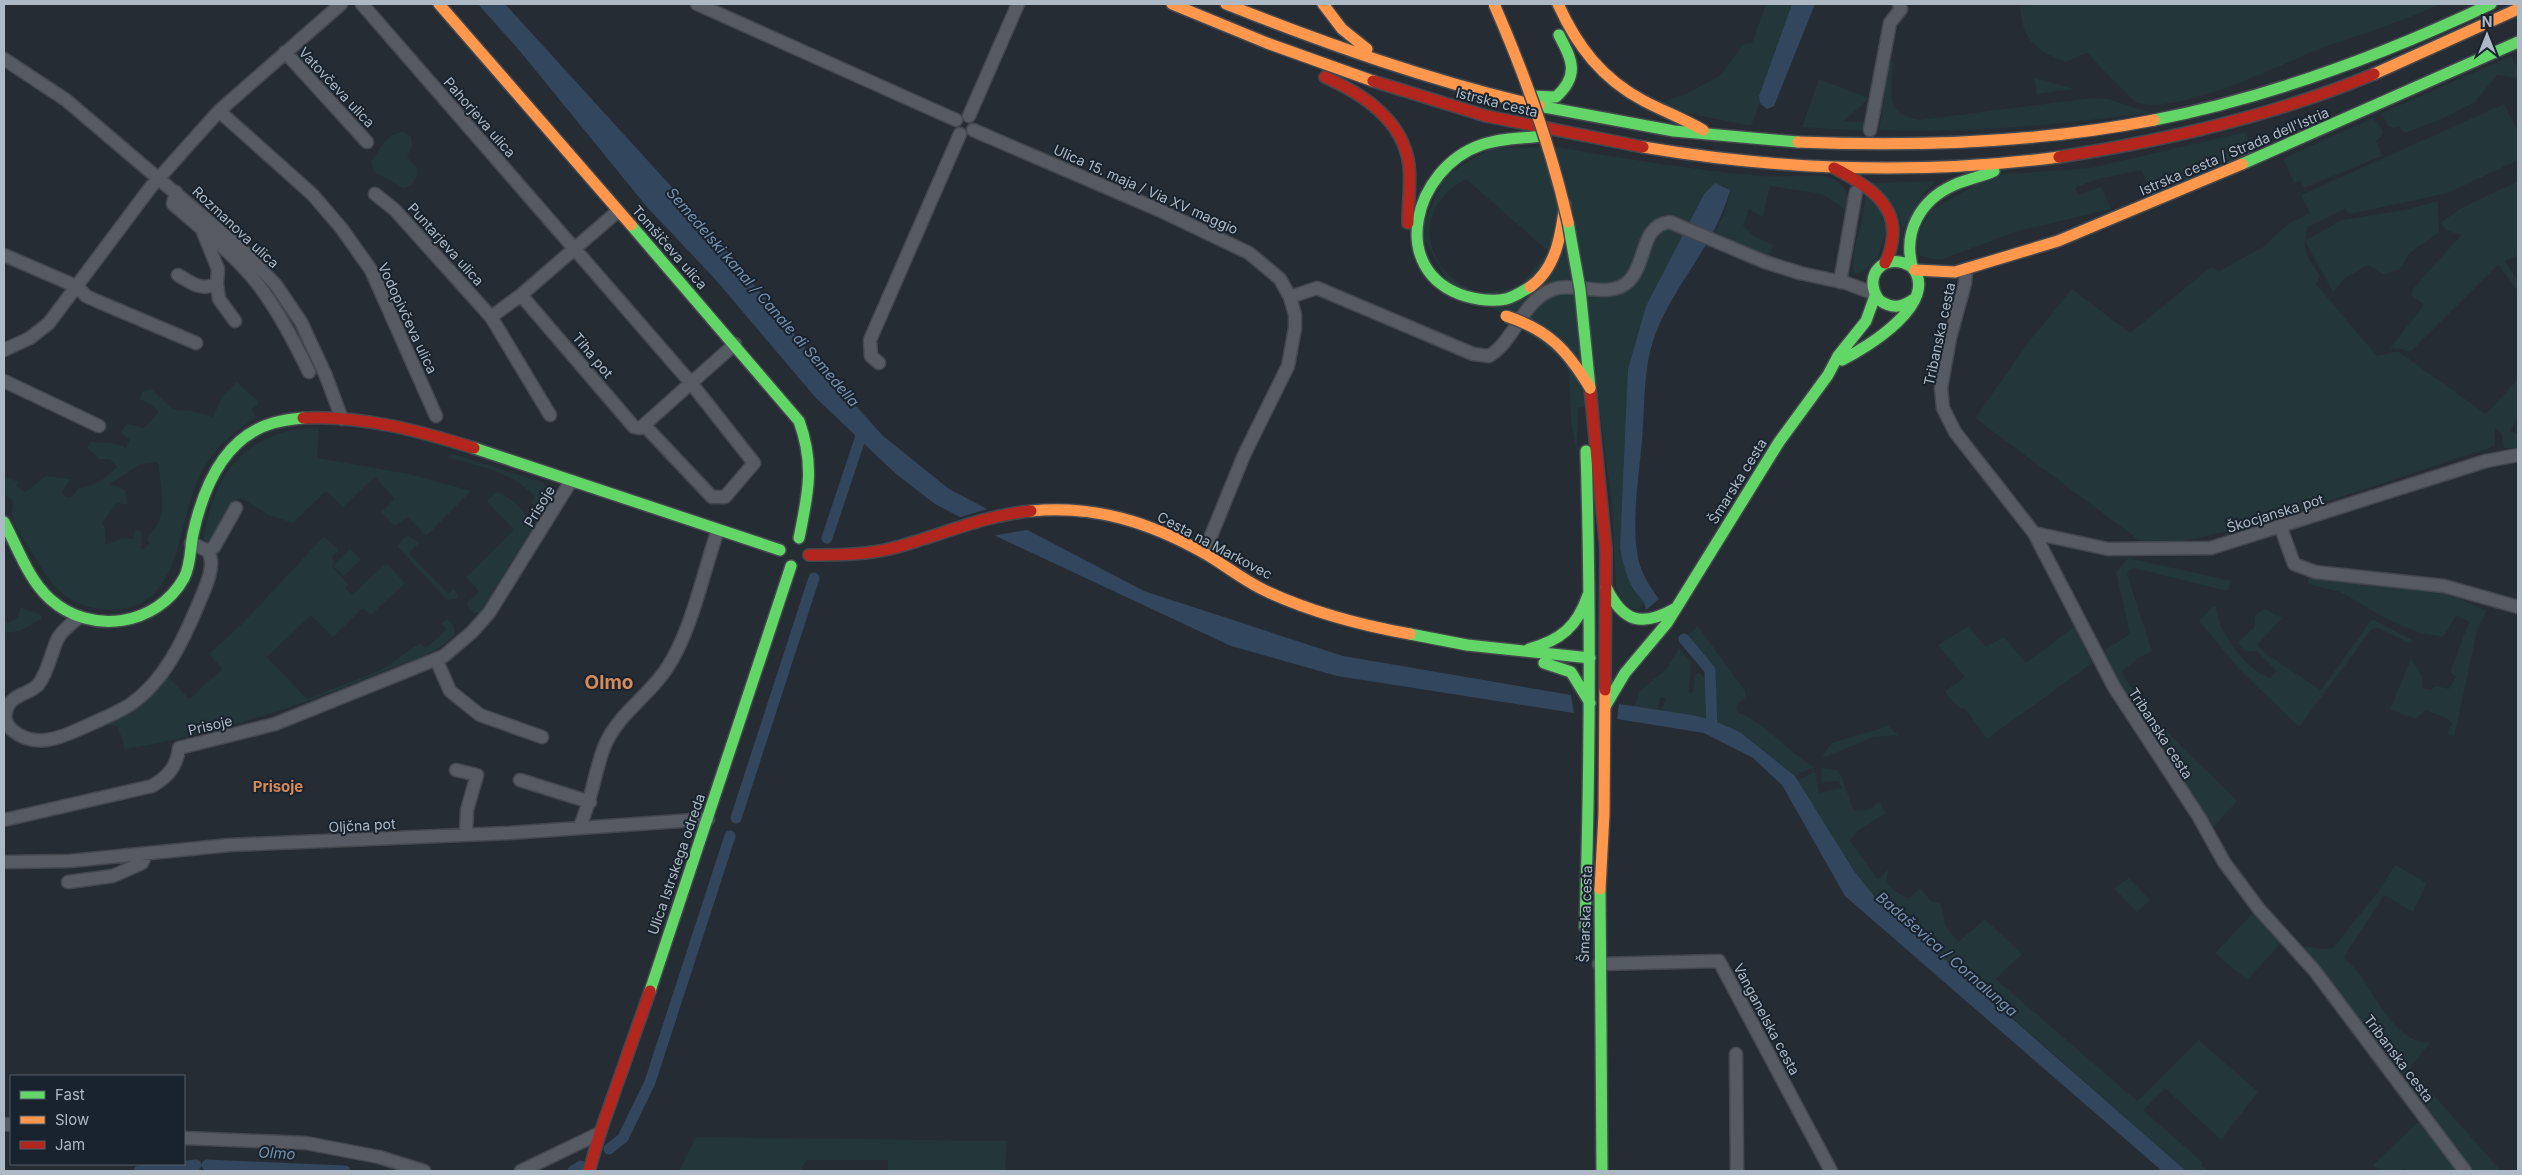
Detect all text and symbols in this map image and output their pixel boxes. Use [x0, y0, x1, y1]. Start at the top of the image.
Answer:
north arrow [2462, 10, 2512, 60]
text: N [2482, 13, 2492, 30]
street label: Vatovčeva ulica [295, 43, 379, 131]
street label: Pahorjeva ulica [440, 73, 520, 161]
street label: Istrska cesta [1454, 84, 1540, 120]
street label: Istrska cesta / Strada dell'Istria [2137, 103, 2331, 199]
street label: Ulica 15. maja / Via XV maggio [1051, 140, 1241, 238]
street label: Rozmanova ulica [189, 183, 283, 271]
water label: Semedelski kanal / Canale di Semedella [663, 184, 863, 410]
street label: Puntarjeva ulica [404, 199, 488, 289]
street label: Tomšičeva ulica [629, 201, 711, 293]
street label: Vodopivčeva ulica [375, 260, 441, 376]
street label: Tribanska cesta [1920, 281, 1958, 387]
street label: Tiha pot [569, 329, 617, 381]
street label: Šmarska cesta [1704, 435, 1770, 527]
street label: Prisoje [520, 482, 558, 530]
street label: Škocjanska pot [2224, 490, 2326, 536]
street label: Cesta na Markovec [1155, 508, 1275, 582]
district label: Olmo [585, 671, 633, 694]
street label: Tribanska cesta [2125, 684, 2197, 782]
street label: Prisoje [186, 712, 234, 738]
district label: Prisoje [253, 777, 303, 796]
street label: Ulica Istrskega odreda [644, 791, 708, 937]
street label: Oljčna pot [328, 815, 396, 835]
street label: Šmarska cesta [1575, 865, 1595, 963]
water label: Badaševica / Cornalunga [1872, 887, 2022, 1021]
street label: Vanganelska cesta [1730, 960, 1804, 1078]
street label: Tribanska cesta [2361, 1011, 2437, 1105]
legend [10, 1075, 185, 1165]
text: Fast [55, 1085, 85, 1104]
text: Slow [55, 1110, 89, 1129]
text: Jam [55, 1135, 85, 1154]
water label: Olmo [258, 1143, 296, 1163]

